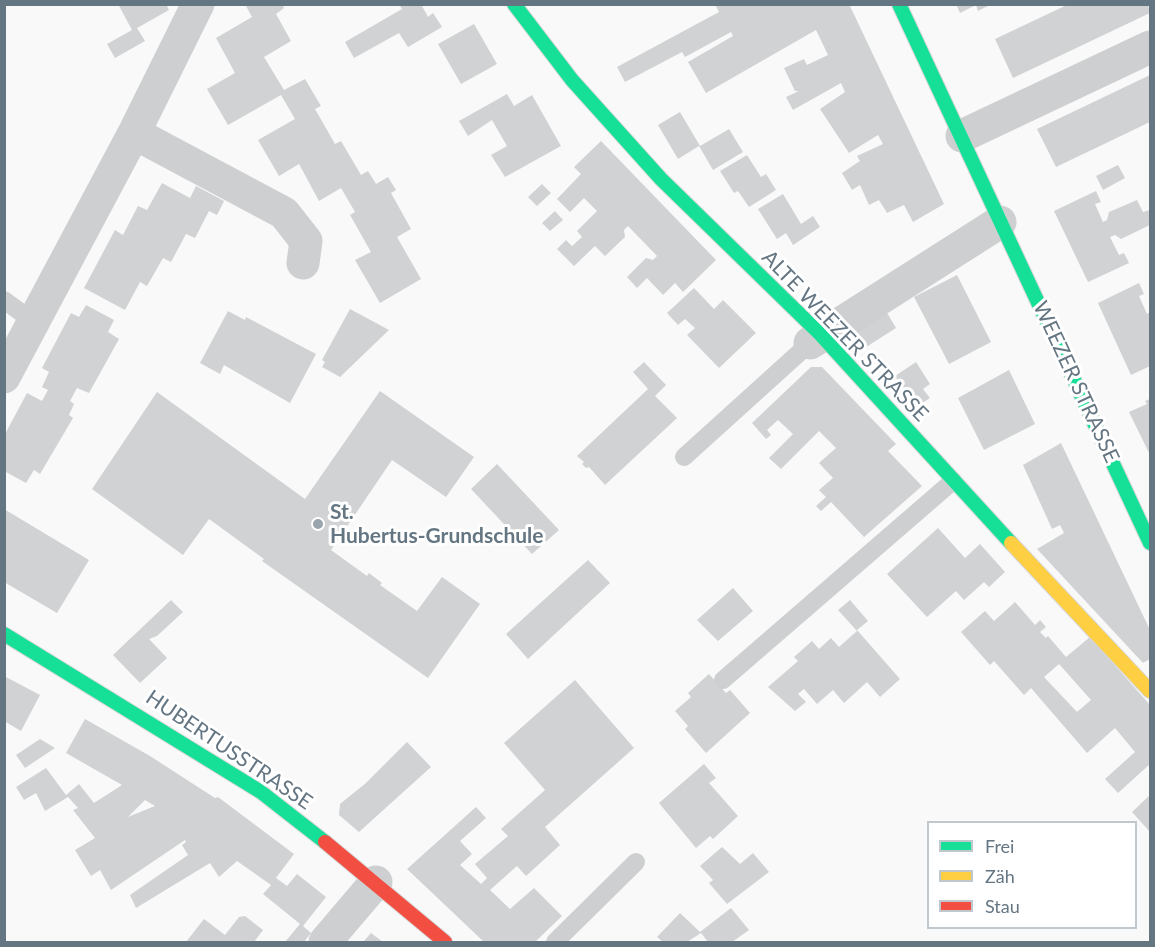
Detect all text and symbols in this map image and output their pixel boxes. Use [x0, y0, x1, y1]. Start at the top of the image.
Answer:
street label: ALTE WEEZER STRASSE [757, 245, 933, 427]
street label: WEEZER STRASSE [1028, 297, 1124, 467]
place label: St. Hubertus-Grundschule [330, 499, 544, 549]
marker: St. Hubertus-Grundschule [311, 517, 325, 531]
street label: HUBERTUSSTRASSE [141, 685, 317, 815]
legend [927, 821, 1137, 929]
text: Frei [985, 835, 1014, 857]
text: Zäh [985, 865, 1015, 887]
text: Stau [985, 895, 1020, 917]

